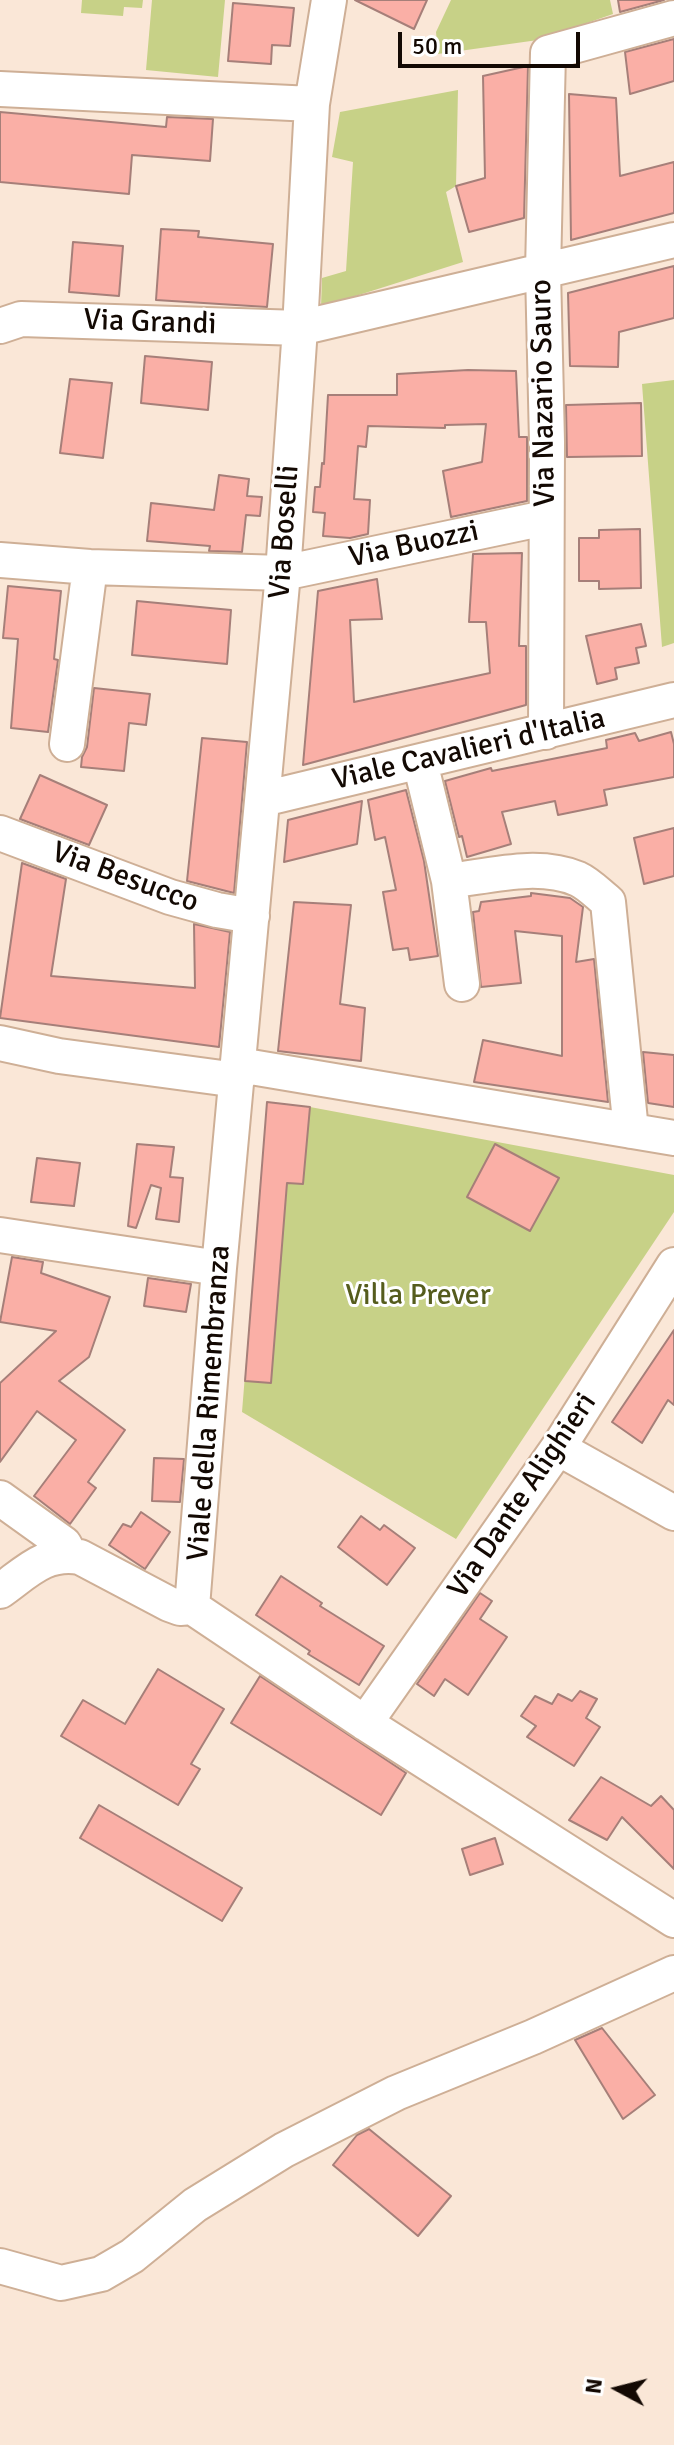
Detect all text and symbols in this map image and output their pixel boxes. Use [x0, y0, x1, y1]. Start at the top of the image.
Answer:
scale bar [402, 16, 584, 66]
text: 50 m [412, 31, 462, 61]
street label: Via Nazario Sauro [524, 279, 564, 507]
street label: Via Grandi [83, 303, 217, 343]
street label: Via Boselli [262, 464, 308, 600]
street label: Via Buozzi [346, 514, 482, 576]
street label: Viale Cavalieri d'Italia [329, 701, 609, 799]
street label: Via Besucco [47, 835, 203, 921]
street label: Viale della Rimembranza [181, 1244, 239, 1562]
park label: Villa Prever [345, 1278, 491, 1314]
street label: Via Dante Alighieri [441, 1387, 605, 1605]
north arrow [578, 2349, 658, 2429]
text: N [579, 2377, 608, 2395]

